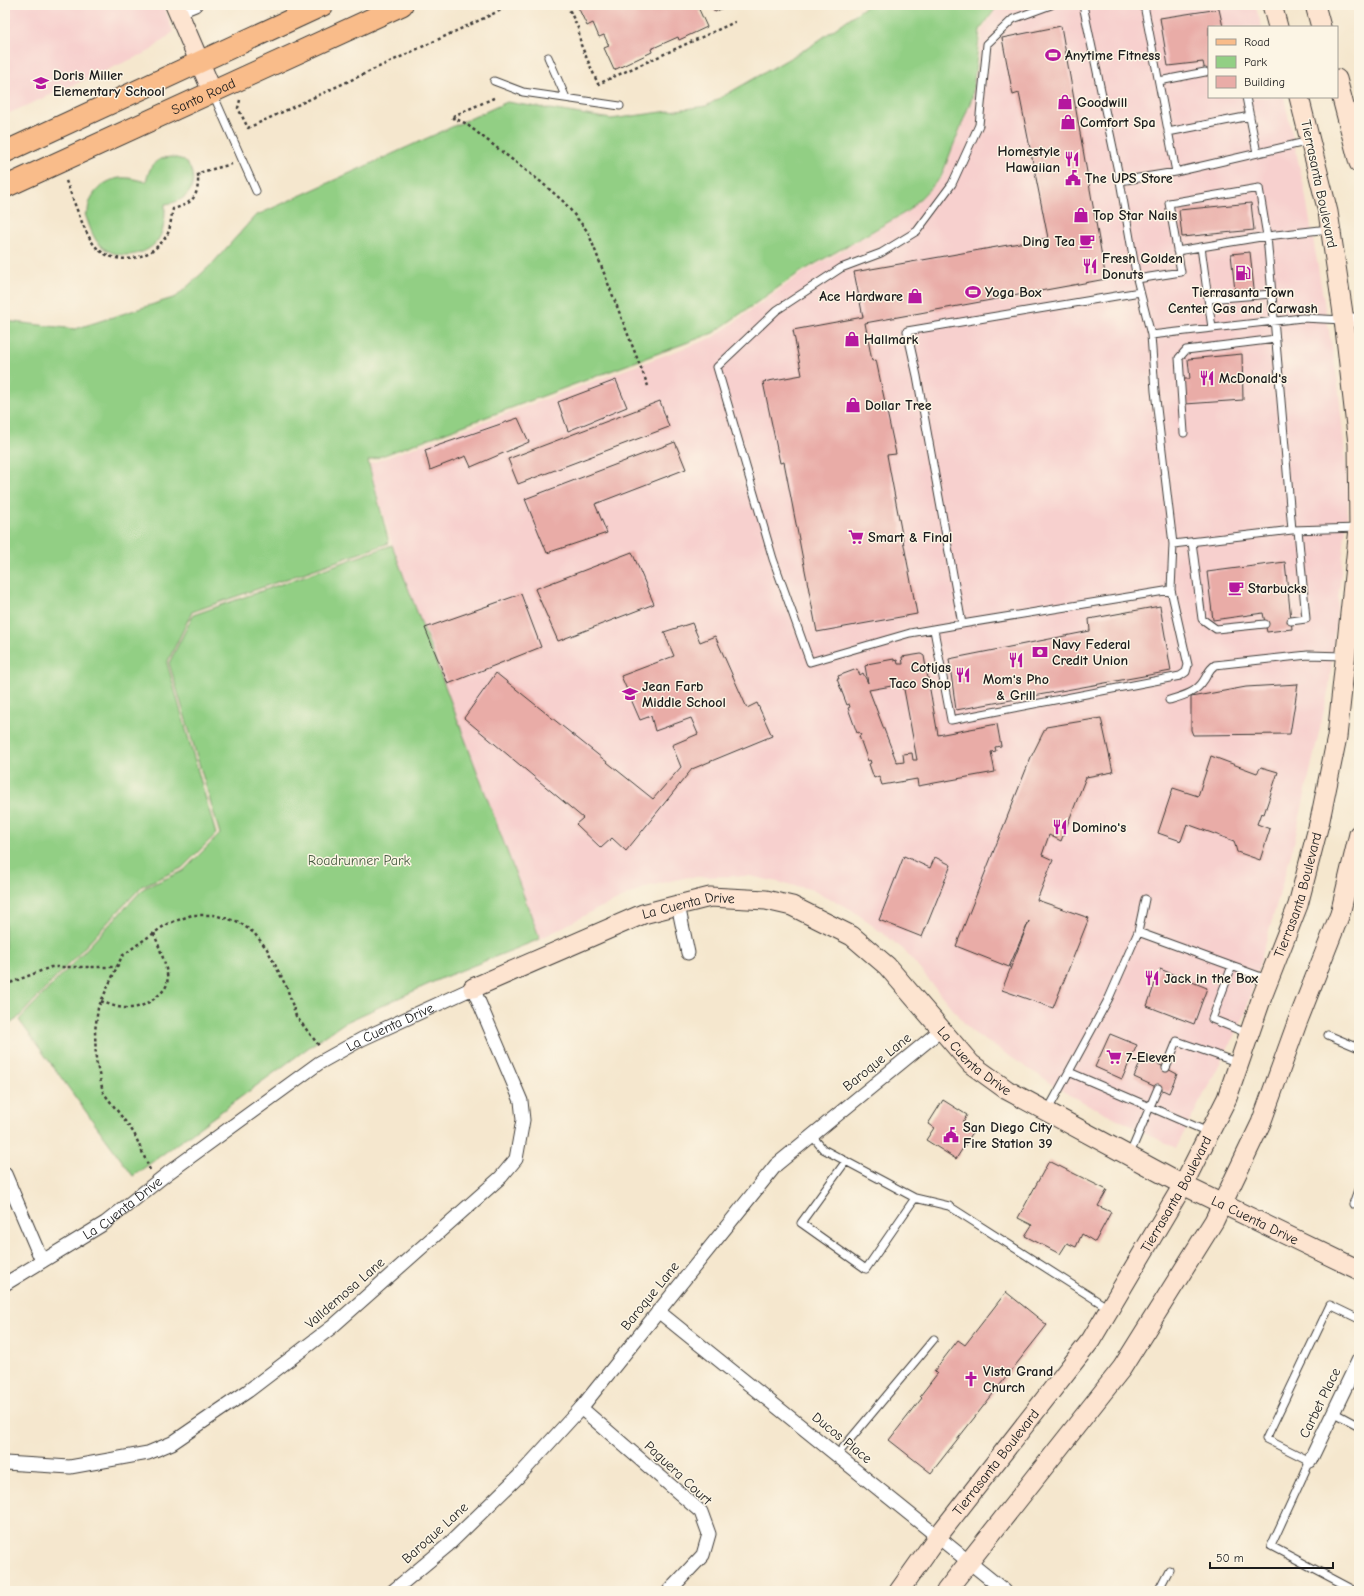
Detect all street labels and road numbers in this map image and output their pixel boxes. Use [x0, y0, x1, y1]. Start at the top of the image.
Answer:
street label: Santo Road [168, 74, 238, 118]
street label: Tierrasanta Boulevard [1297, 118, 1341, 250]
street label: Tierrasanta Boulevard [1270, 830, 1325, 960]
street label: La Cuenta Drive [640, 888, 735, 922]
street label: La Cuenta Drive [343, 999, 436, 1055]
street label: La Cuenta Drive [934, 1023, 1015, 1099]
street label: Baroque Lane [839, 1029, 915, 1095]
street label: Tierrasanta Boulevard [1137, 1133, 1215, 1255]
street label: La Cuenta Drive [80, 1173, 165, 1243]
street label: La Cuenta Drive [1209, 1192, 1302, 1248]
street label: Valldemosa Lane [302, 1254, 388, 1332]
street label: Baroque Lane [617, 1258, 683, 1334]
street label: Carbet Place [1296, 1365, 1344, 1441]
street label: Tierrasanta Boulevard [949, 1406, 1042, 1519]
street label: Ducos Place [809, 1409, 875, 1467]
street label: Paguera Court [641, 1437, 716, 1509]
street label: Baroque Lane [398, 1499, 472, 1567]

